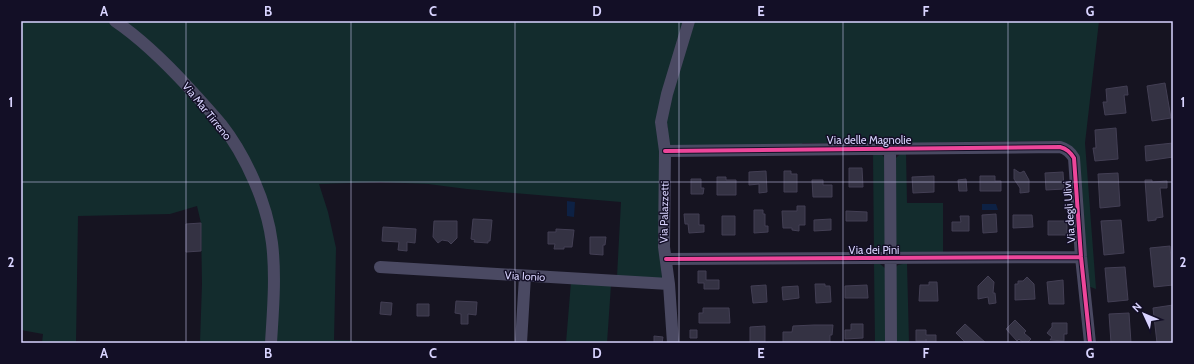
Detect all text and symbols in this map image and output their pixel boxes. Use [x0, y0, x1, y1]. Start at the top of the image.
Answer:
text: A [100, 3, 109, 19]
text: B [264, 3, 272, 19]
text: C [429, 3, 437, 19]
text: D [592, 3, 602, 19]
text: E [757, 3, 765, 19]
text: F [923, 3, 930, 19]
text: G [1086, 3, 1095, 19]
street label: Via Mar Tirreno [179, 79, 235, 143]
text: 1 [9, 94, 13, 110]
text: 1 [1181, 94, 1185, 110]
street label: Via delle Magnolie [827, 133, 912, 147]
street label: Via degli Ulivi [1060, 180, 1078, 244]
street label: Via Palazzetti [656, 181, 672, 243]
street label: Via dei Pini [849, 243, 899, 257]
text: 2 [8, 254, 15, 270]
text: 2 [1180, 254, 1187, 270]
street label: Via Ionio [504, 268, 546, 284]
north arrow [1124, 294, 1164, 334]
text: N [1129, 299, 1145, 315]
text: A [100, 345, 109, 361]
text: B [264, 345, 272, 361]
text: C [429, 345, 437, 361]
text: D [592, 345, 602, 361]
text: E [757, 345, 765, 361]
text: F [923, 345, 930, 361]
text: G [1086, 345, 1095, 361]

